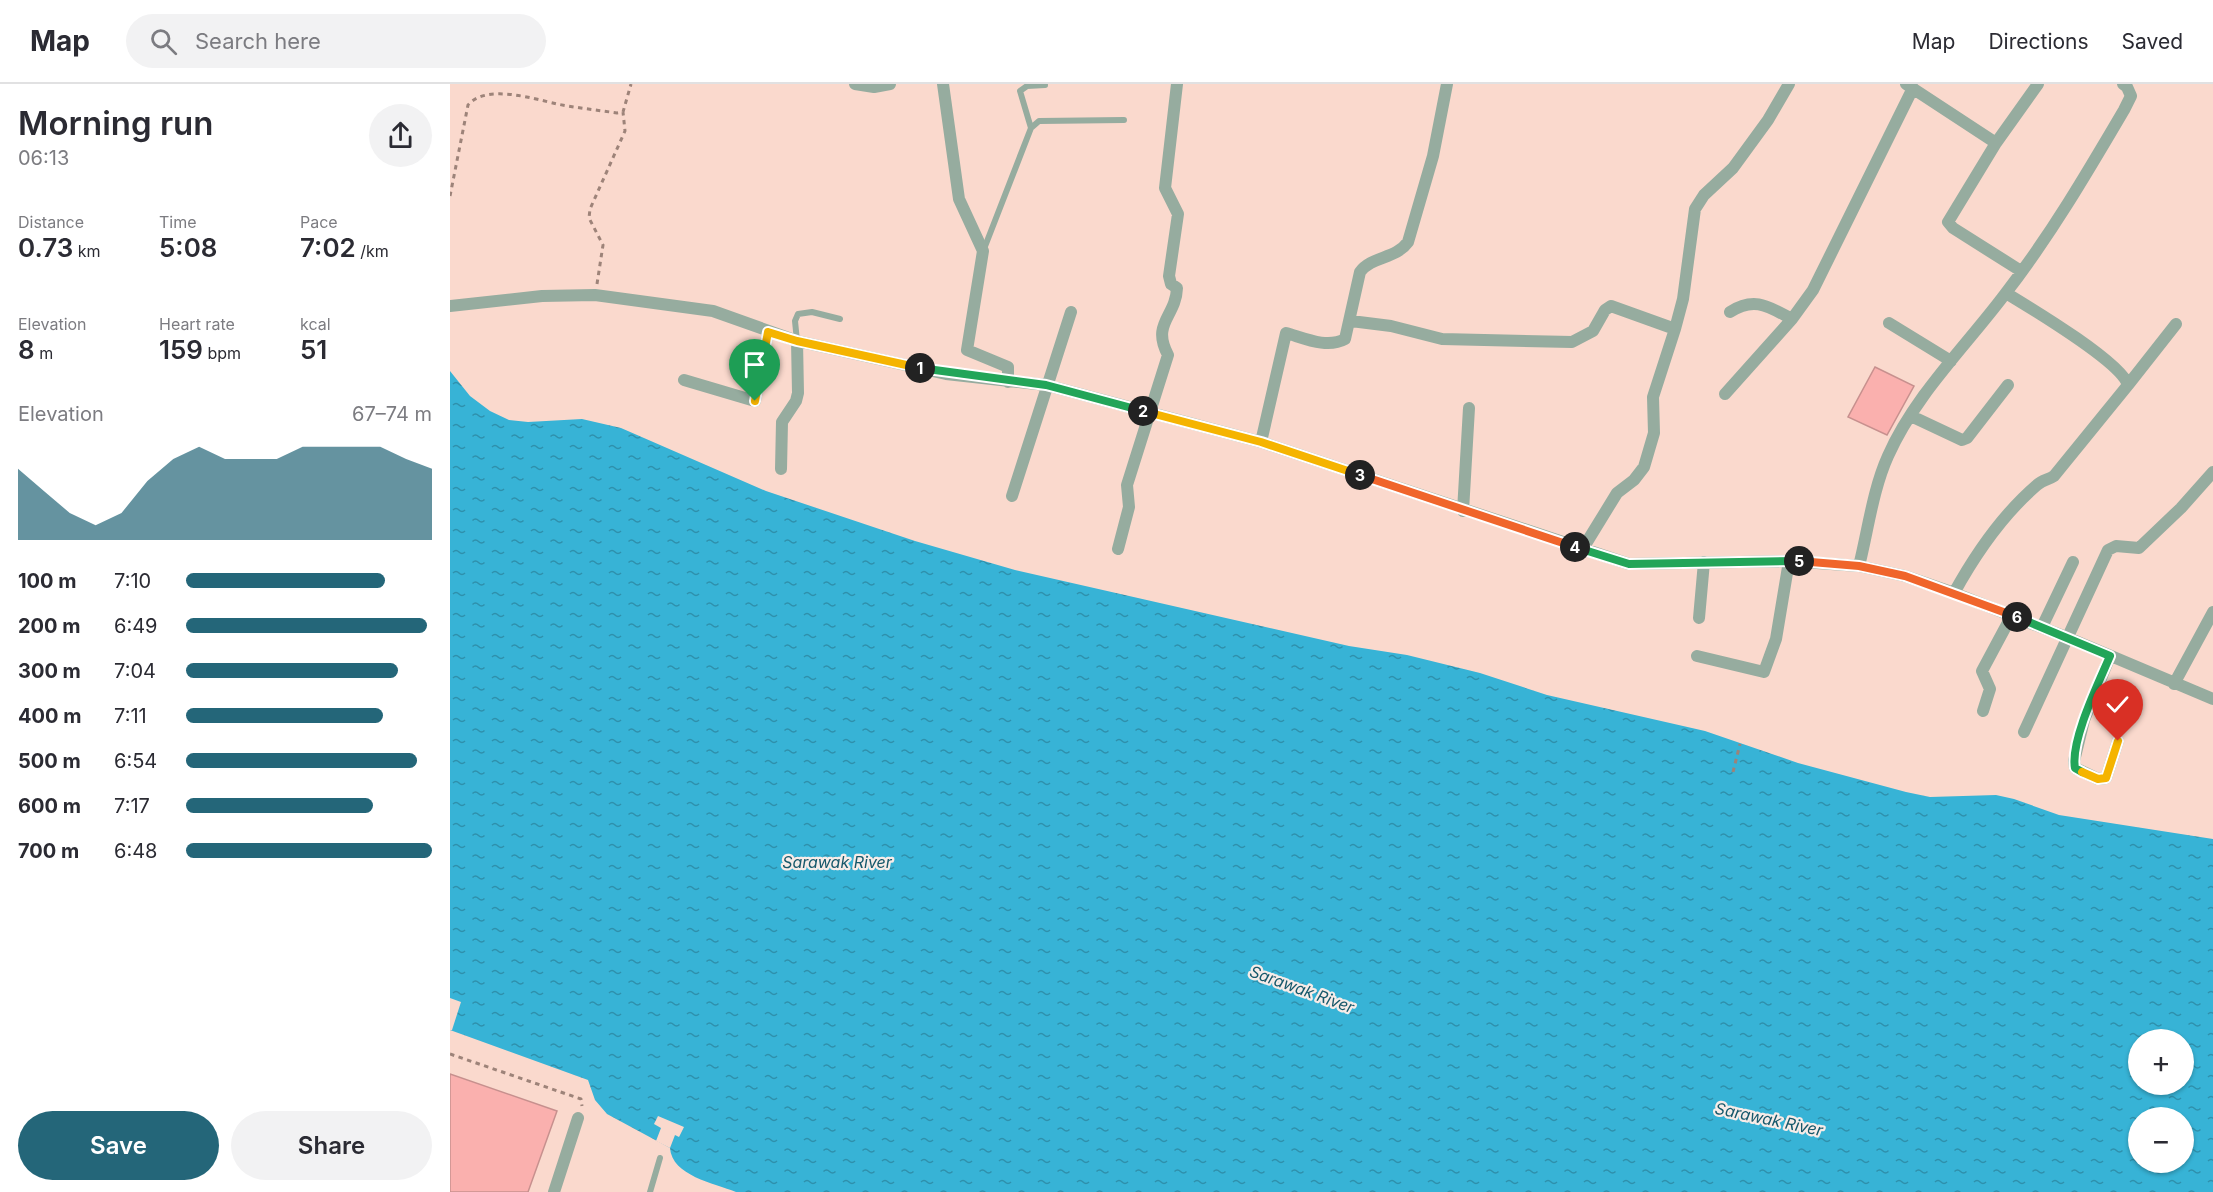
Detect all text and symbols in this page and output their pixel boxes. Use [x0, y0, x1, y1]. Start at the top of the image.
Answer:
search box [126, 14, 546, 68]
text: Map [30, 24, 90, 58]
icon: search [147, 25, 180, 58]
text: Search here [195, 28, 321, 54]
text: Map [1912, 29, 1955, 54]
text: Directions [1988, 29, 2089, 54]
text: Saved [2122, 29, 2183, 54]
text: Morning run [18, 103, 213, 143]
button: share [369, 104, 432, 167]
text: 06:13 [18, 146, 69, 170]
text: Distance [18, 212, 84, 232]
text: Time [159, 212, 197, 232]
text: Pace [300, 212, 338, 232]
text: 0.73 [18, 232, 73, 263]
text: 5:08 [159, 232, 217, 263]
text: 7:02 [300, 232, 356, 263]
text: km [73, 241, 101, 261]
text: /km [356, 241, 389, 261]
text: Elevation [18, 314, 87, 334]
text: Heart rate [159, 314, 235, 334]
text: kcal [300, 314, 331, 334]
text: 8 [18, 334, 35, 365]
text: 159 [159, 334, 203, 365]
text: 51 [300, 334, 327, 365]
pin [729, 339, 780, 401]
text: m [35, 343, 53, 363]
text: bpm [203, 343, 241, 363]
icon: arrive [738, 348, 771, 381]
pin: 1 [905, 353, 935, 383]
text: 1 [917, 358, 923, 378]
pin: 2 [1128, 396, 1158, 426]
text: 2 [1138, 401, 1148, 421]
text: Elevation [18, 402, 104, 426]
text: 67–74 m [352, 402, 432, 426]
pin: 3 [1345, 460, 1375, 490]
text: 3 [1355, 465, 1365, 485]
pin: 4 [1560, 532, 1590, 562]
text: 4 [1570, 537, 1580, 557]
pin: 5 [1784, 546, 1814, 576]
text: 5 [1794, 551, 1804, 571]
text: 100 m [18, 569, 77, 593]
text: 7:10 [114, 569, 151, 593]
pin: 6 [2002, 602, 2032, 632]
text: 6 [2012, 607, 2022, 627]
text: 200 m [18, 614, 81, 638]
text: 6:49 [114, 614, 158, 638]
text: 300 m [18, 659, 81, 683]
text: 7:04 [114, 659, 156, 683]
pin [2092, 679, 2143, 741]
icon: check [2101, 688, 2134, 721]
text: 400 m [18, 704, 82, 728]
text: 7:11 [114, 704, 147, 728]
text: 500 m [18, 749, 81, 773]
text: 6:54 [114, 749, 157, 773]
text: 600 m [18, 794, 81, 818]
text: 7:17 [114, 794, 150, 818]
text: 700 m [18, 839, 79, 863]
text: 6:48 [114, 839, 157, 863]
water label: Sarawak River [782, 852, 893, 872]
water label: Sarawak River [1247, 961, 1358, 1017]
map controls [2128, 1029, 2194, 1173]
button: + [2128, 1029, 2194, 1095]
water label: Sarawak River [1713, 1098, 1826, 1140]
button: − [2128, 1107, 2194, 1173]
button: Save [18, 1111, 219, 1180]
button: Share [231, 1111, 432, 1180]

